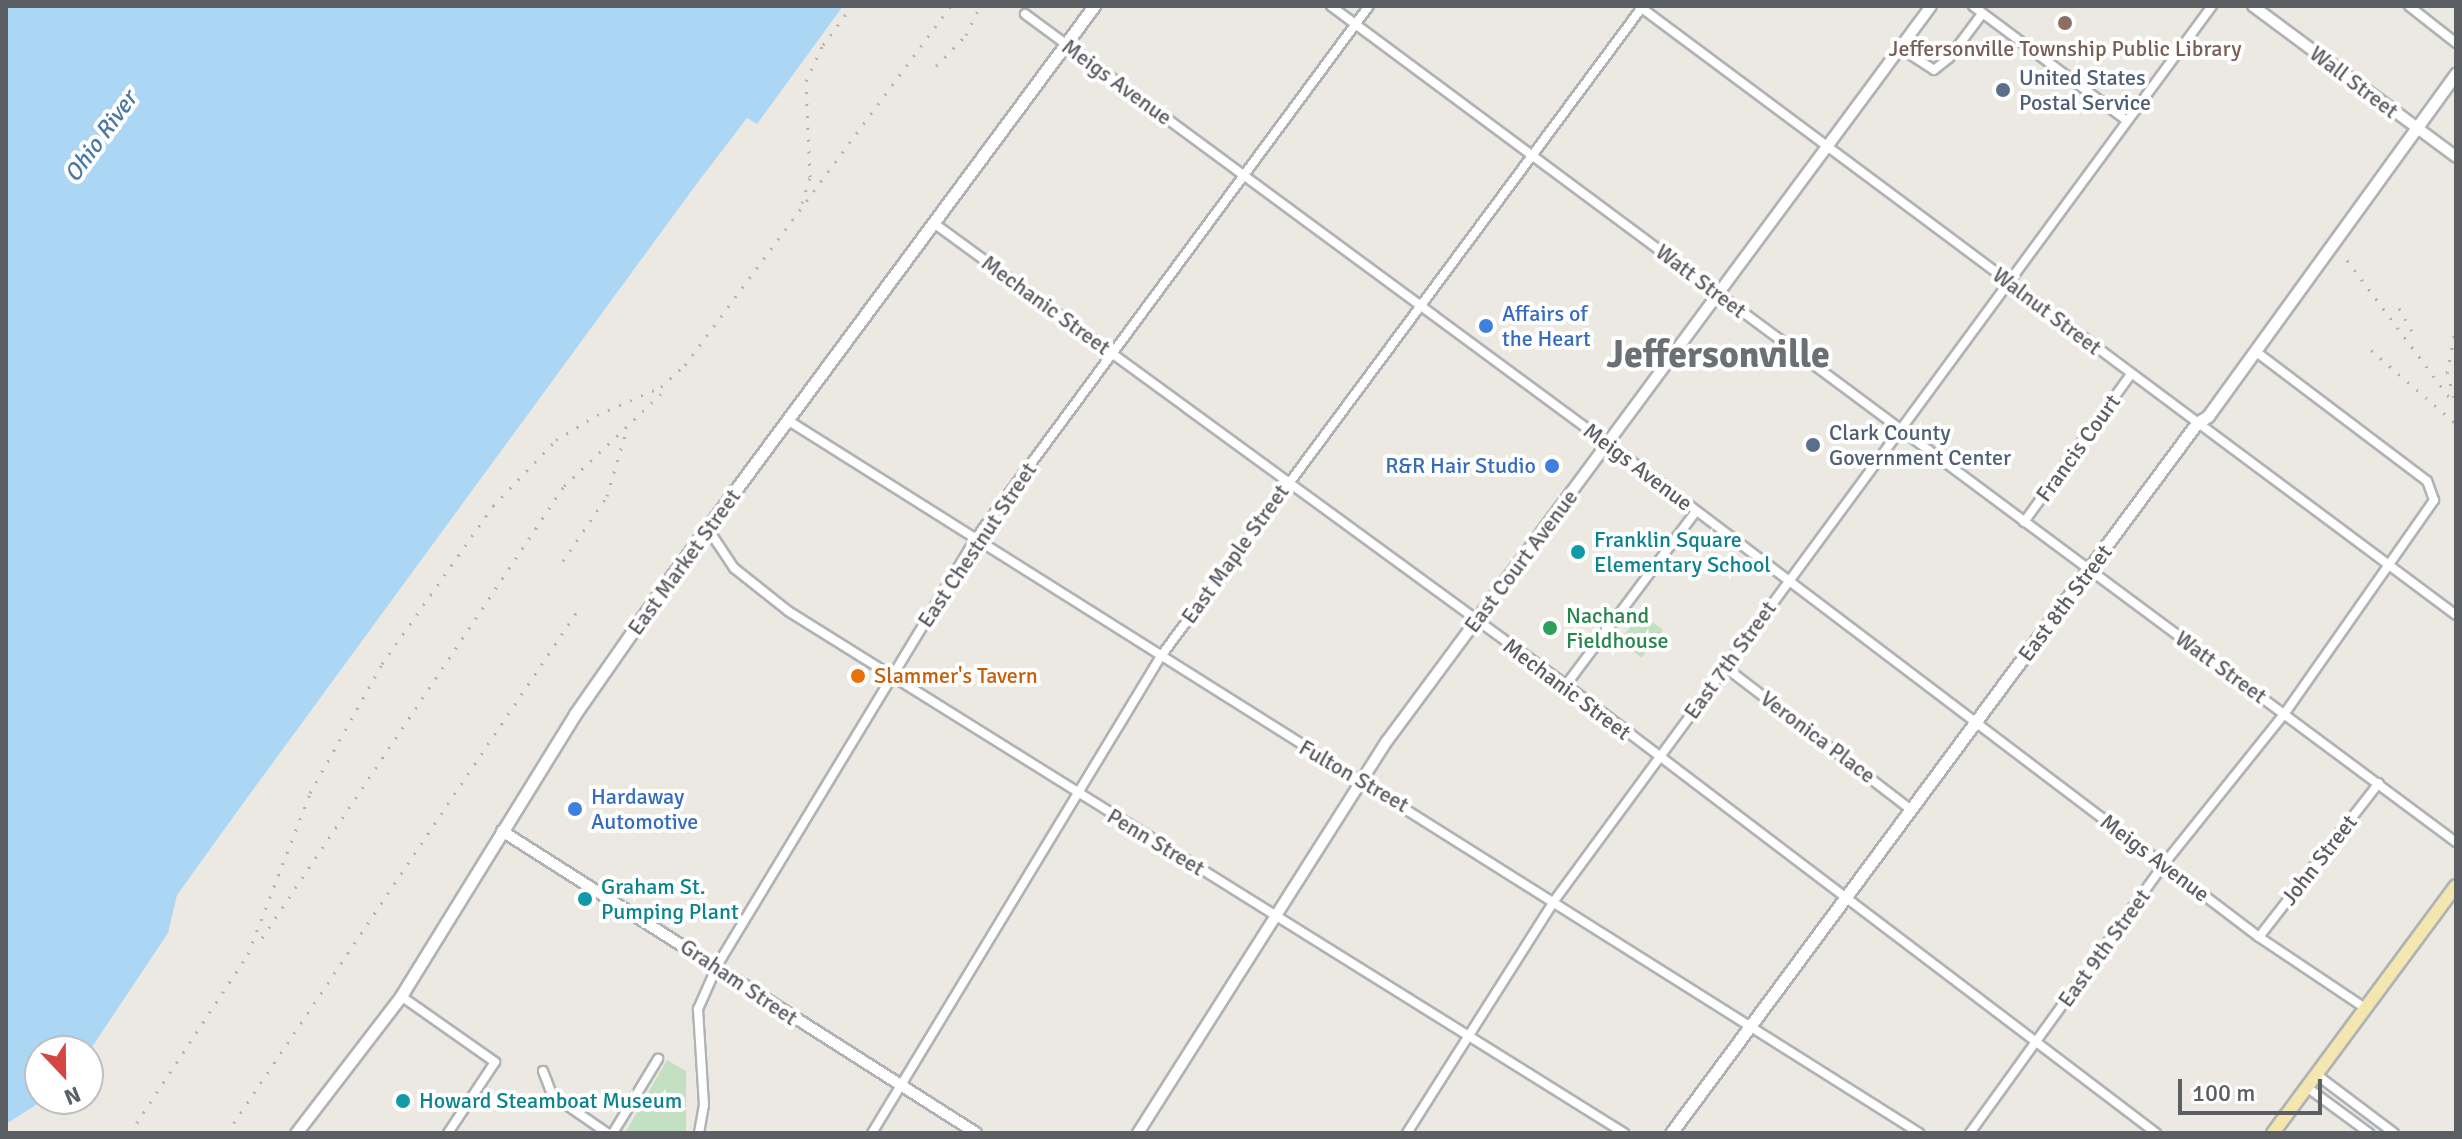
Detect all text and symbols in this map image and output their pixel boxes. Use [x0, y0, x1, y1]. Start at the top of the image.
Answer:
marker: Jeffersonville Township Public Library [2056, 14, 2074, 32]
street label: Meigs Avenue [1057, 33, 1177, 131]
place label: Jeffersonville Township Public Library [1889, 36, 2241, 62]
street label: Wall Street [2305, 40, 2403, 124]
place label: United States Postal Service [2019, 64, 2151, 116]
marker: United States Postal Service [1994, 81, 2012, 99]
water label: Ohio River [58, 86, 144, 188]
street label: Watt Street [1651, 238, 1751, 324]
street label: Mechanic Street [976, 249, 1116, 361]
street label: Walnut Street [1987, 262, 2107, 360]
place label: Affairs of the Heart [1502, 300, 1591, 352]
marker: Affairs of the Heart [1477, 317, 1495, 335]
district label: Jeffersonville [1606, 332, 1830, 378]
street label: Francis Court [2030, 389, 2126, 507]
street label: Meigs Avenue [1578, 417, 1698, 517]
place label: Clark County Government Center [1829, 419, 2011, 470]
marker: Clark County Government Center [1804, 436, 1822, 454]
place label: R&R Hair Studio [1385, 453, 1536, 479]
marker: R&R Hair Studio [1543, 457, 1561, 475]
street label: East Chestnut Street [912, 458, 1042, 632]
street label: East Maple Street [1176, 479, 1294, 629]
street label: East Market Street [622, 484, 746, 640]
street label: East Court Avenue [1459, 484, 1583, 638]
place label: Franklin Square Elementary School [1594, 526, 1771, 578]
street label: East 8th Street [2013, 539, 2117, 667]
marker: Franklin Square Elementary School [1569, 543, 1587, 561]
street label: East 7th Street [1678, 596, 1782, 724]
place label: Nachand Fieldhouse [1566, 602, 1669, 654]
marker: Nachand Fieldhouse [1541, 619, 1559, 637]
street label: Watt Street [2170, 625, 2272, 709]
street label: Mechanic Street [1498, 632, 1636, 746]
place label: Slammer's Tavern [874, 663, 1038, 689]
marker: Slammer's Tavern [849, 667, 867, 685]
street label: Veronica Place [1755, 685, 1881, 789]
street label: Fulton Street [1295, 734, 1413, 818]
place label: Hardaway Automotive [591, 783, 698, 834]
marker: Hardaway Automotive [566, 800, 584, 818]
street label: Penn Street [1102, 803, 1210, 881]
street label: Meigs Avenue [2095, 808, 2215, 908]
street label: John Street [2276, 810, 2362, 910]
place label: Graham St. Pumping Plant [601, 873, 739, 924]
street label: East 9th Street [2052, 884, 2156, 1012]
marker: Graham St. Pumping Plant [576, 890, 594, 908]
street label: Graham Street [675, 933, 803, 1031]
north arrow [24, 1035, 104, 1115]
scale bar [2182, 1063, 2326, 1113]
text: 100 m [2192, 1078, 2255, 1108]
text: N [60, 1080, 85, 1111]
place label: Howard Steamboat Museum [419, 1088, 682, 1114]
marker: Howard Steamboat Museum [394, 1092, 412, 1110]

